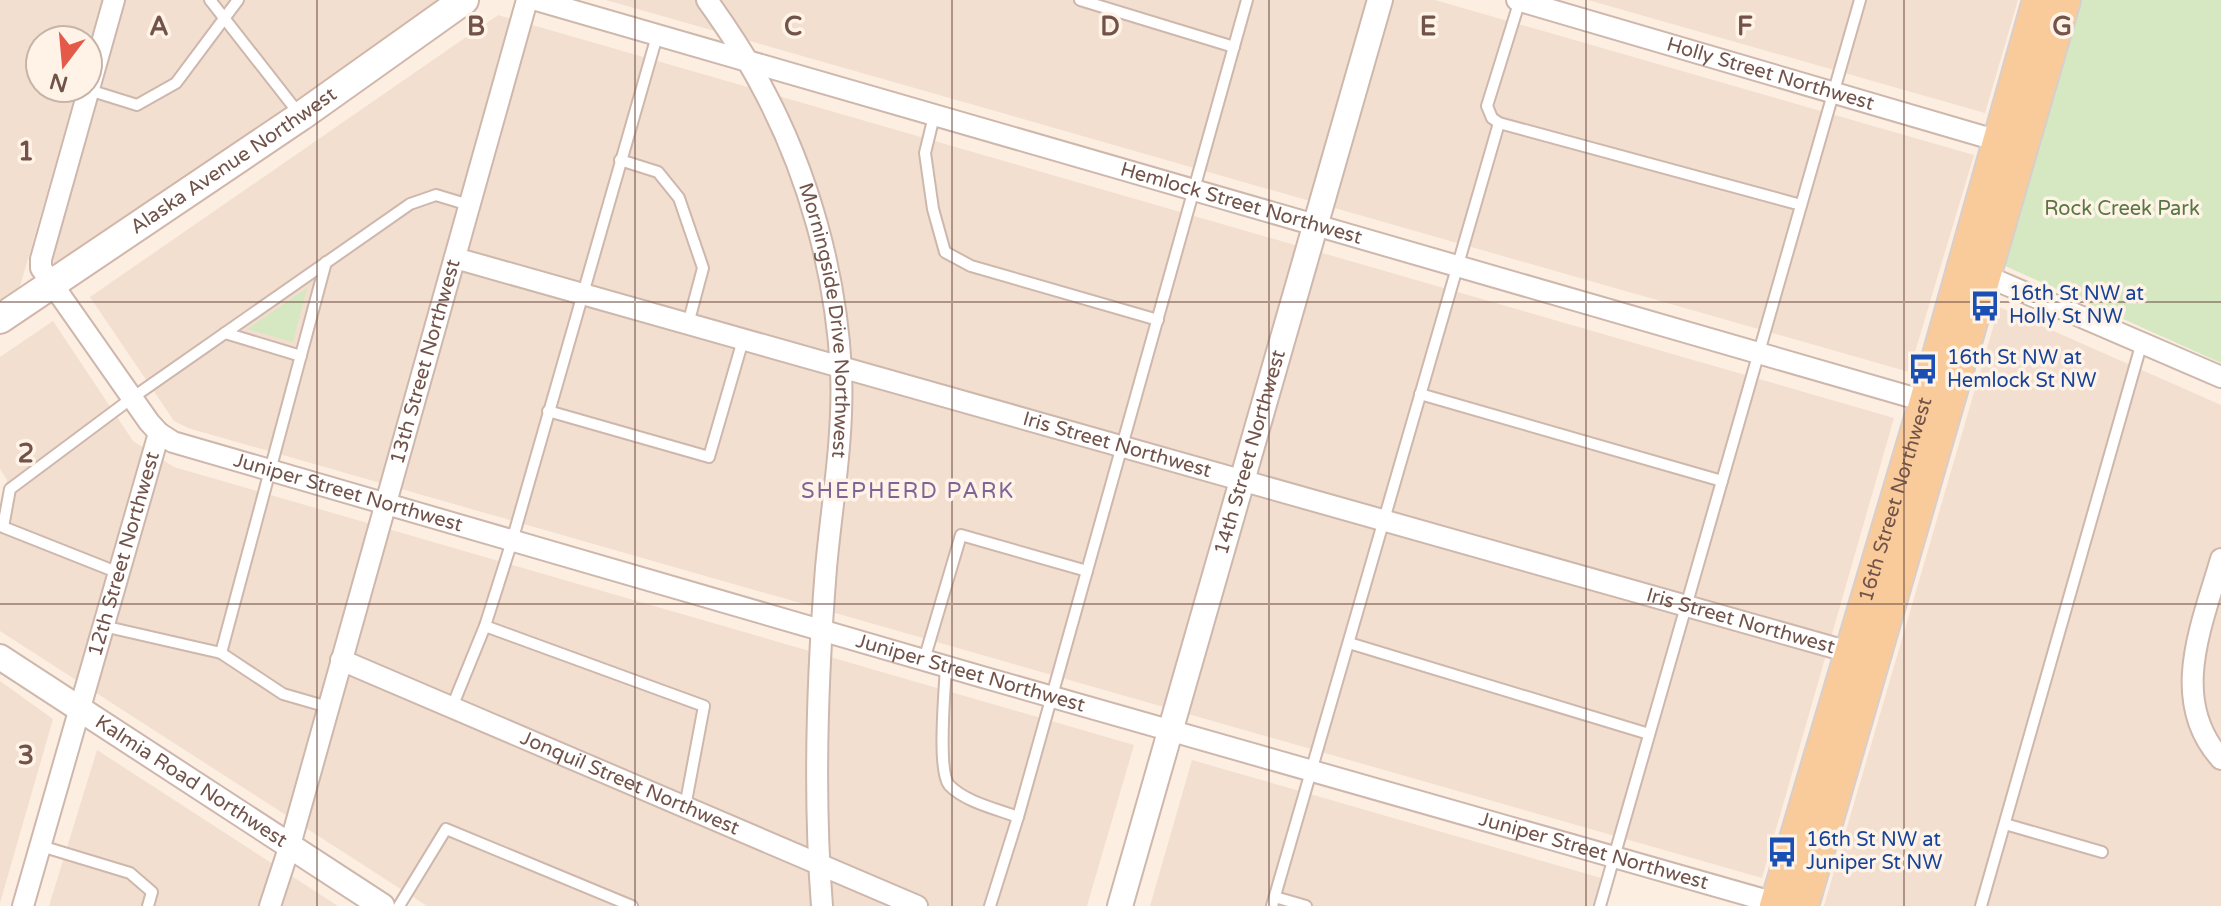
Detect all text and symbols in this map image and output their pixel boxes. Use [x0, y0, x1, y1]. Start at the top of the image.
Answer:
text: A [149, 11, 169, 42]
text: B [467, 11, 485, 42]
text: C [784, 11, 802, 42]
text: D [1100, 11, 1120, 42]
text: E [1420, 11, 1436, 42]
text: F [1737, 11, 1753, 42]
text: G [2052, 11, 2072, 42]
north arrow [24, 24, 104, 104]
street label: Holly Street Northwest [1664, 32, 1877, 116]
text: N [47, 67, 71, 97]
street label: Alaska Avenue Northwest [126, 82, 342, 240]
text: 1 [18, 136, 34, 167]
street label: Hemlock Street Northwest [1118, 157, 1365, 250]
street label: Morningside Drive Northwest [793, 180, 853, 459]
park label: Rock Creek Park [2044, 197, 2200, 221]
street label: 13th Street Northwest [385, 256, 466, 467]
place label: 16th St NW at Holly St NW [2009, 282, 2144, 329]
bus stop icon: 16th St NW at Holly St NW [1968, 289, 2002, 323]
place label: 16th St NW at Hemlock St NW [1947, 346, 2096, 393]
street label: 14th Street Northwest [1209, 347, 1291, 558]
bus stop icon: 16th St NW at Hemlock St NW [1906, 352, 1940, 386]
street label: 16th Street Northwest [1854, 394, 1938, 605]
street label: Iris Street Northwest [1020, 407, 1214, 483]
text: 2 [18, 438, 34, 469]
street label: Juniper Street Northwest [231, 448, 466, 538]
street label: 12th Street Northwest [83, 449, 165, 659]
district label: SHEPHERD PARK [801, 478, 1015, 504]
street label: Iris Street Northwest [1644, 583, 1838, 659]
street label: Juniper Street Northwest [853, 629, 1088, 718]
street label: Kalmia Road Northwest [90, 710, 292, 853]
street label: Jonquil Street Northwest [517, 726, 743, 841]
text: 3 [18, 740, 34, 771]
street label: Juniper Street Northwest [1476, 807, 1711, 895]
place label: 16th St NW at Juniper St NW [1806, 828, 1942, 875]
bus stop icon: 16th St NW at Juniper St NW [1765, 835, 1799, 869]

